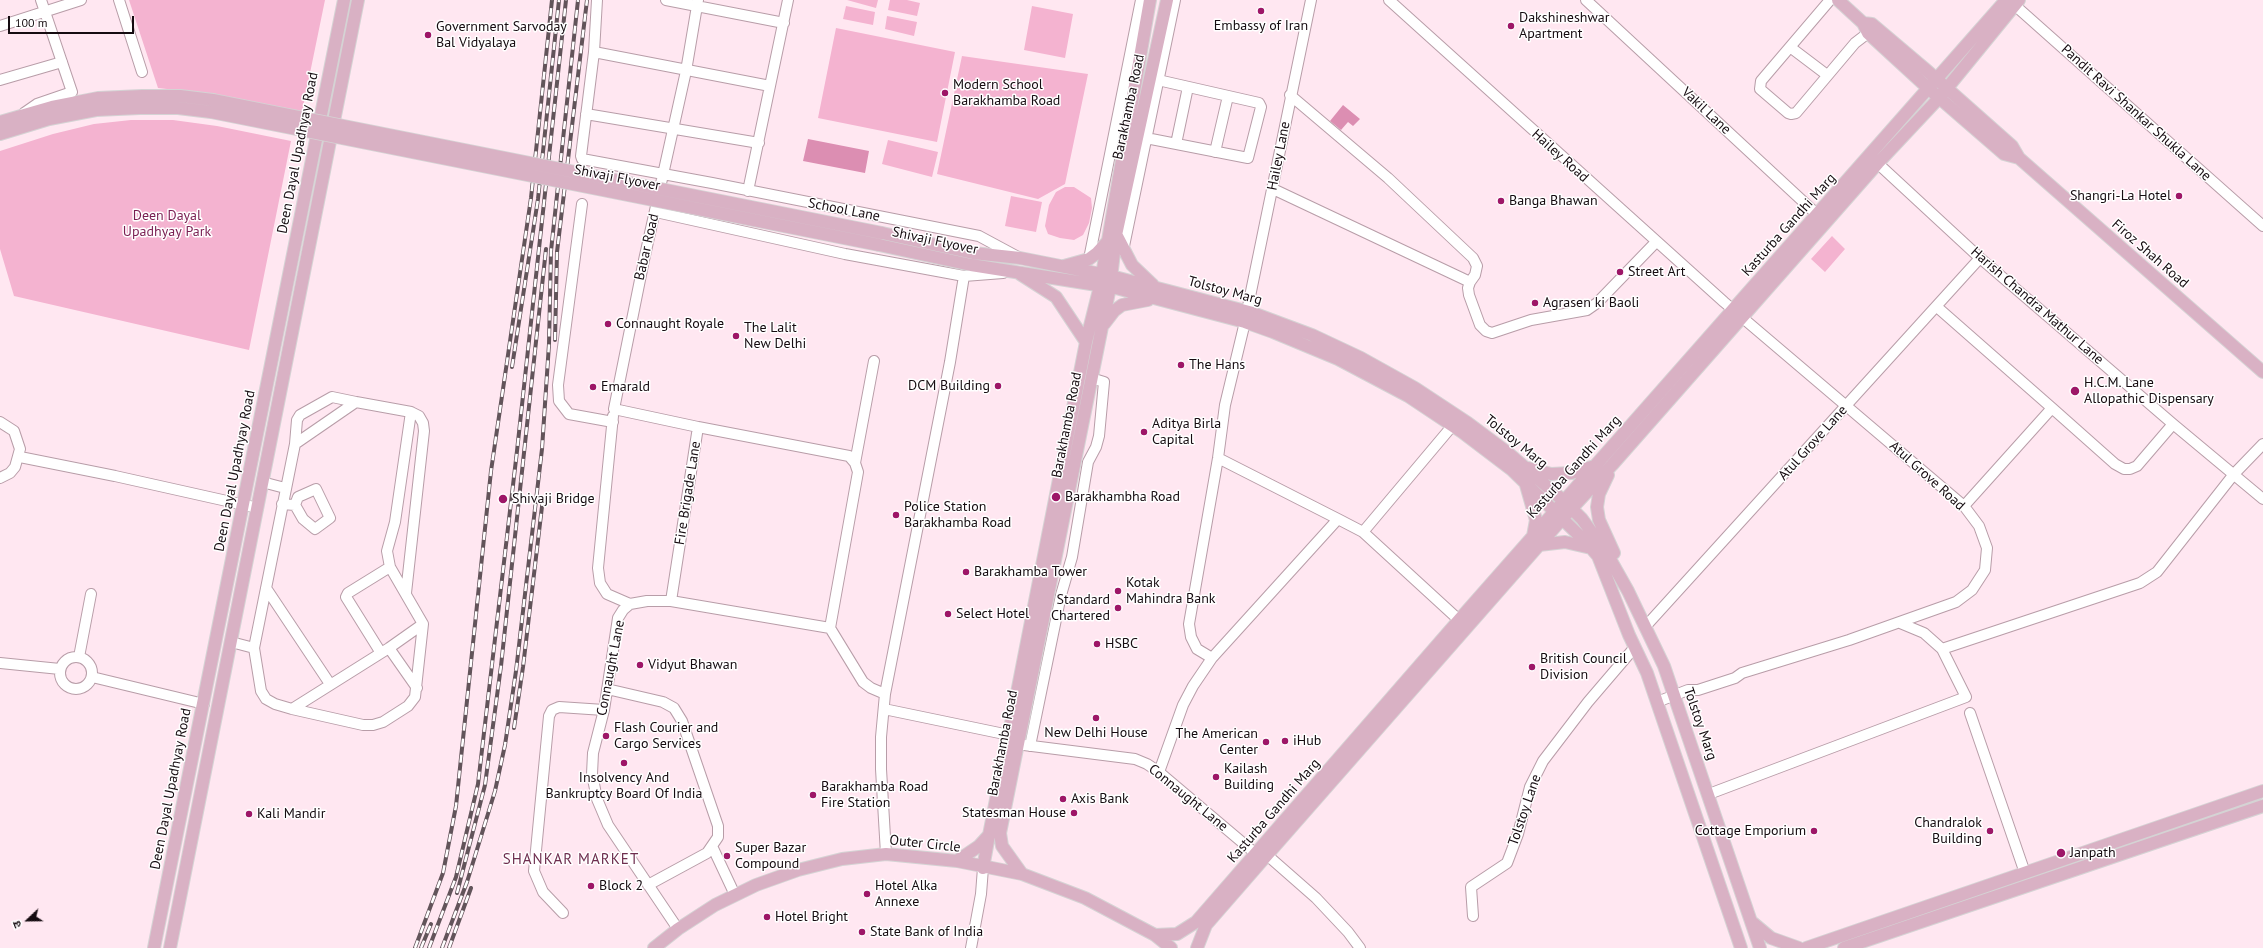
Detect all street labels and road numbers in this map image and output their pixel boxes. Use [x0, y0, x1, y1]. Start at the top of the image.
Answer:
street label: Pandit Ravi Shankar Shukla Lane [2058, 41, 2214, 185]
street label: Barakhamba Road [1110, 53, 1148, 161]
street label: Deen Dayal Upadhyay Road [274, 71, 322, 235]
street label: Vakil Lane [1678, 84, 1734, 138]
street label: Hailey Lane [1264, 120, 1294, 192]
street label: Hailey Road [1528, 126, 1592, 186]
street label: Shivaji Flyover [573, 161, 661, 195]
street label: Kasturba Gandhi Marg [1738, 170, 1840, 280]
street label: School Lane [807, 195, 881, 225]
street label: Babar Road [631, 212, 663, 282]
street label: Firoz Shah Road [2108, 216, 2192, 292]
street label: Shivaji Flyover [891, 224, 979, 258]
street label: Harish Chandra Mathur Lane [1967, 244, 2107, 368]
street label: Tolstoy Marg [1186, 273, 1264, 309]
street label: Barakhamba Road [1049, 371, 1085, 479]
street label: Deen Dayal Upadhyay Road [211, 389, 259, 553]
street label: Atul Grove Lane [1775, 402, 1851, 484]
street label: Tolstoy Marg [1481, 412, 1551, 472]
street label: Kasturba Gandhi Marg [1523, 412, 1625, 522]
street label: Atul Grove Road [1886, 438, 1968, 514]
street label: Fire Brigade Lane [672, 440, 704, 546]
street label: Connaught Lane [593, 619, 629, 717]
street label: Tolstoy Marg [1680, 685, 1720, 763]
street label: Barakhamba Road [985, 689, 1021, 797]
street label: Deen Dayal Upadhyay Road [147, 707, 195, 871]
street label: Kasturba Gandhi Marg [1224, 756, 1324, 866]
street label: Connaught Lane [1145, 761, 1231, 835]
street label: Tolstoy Lane [1505, 772, 1545, 848]
street label: Outer Circle [889, 832, 961, 856]

